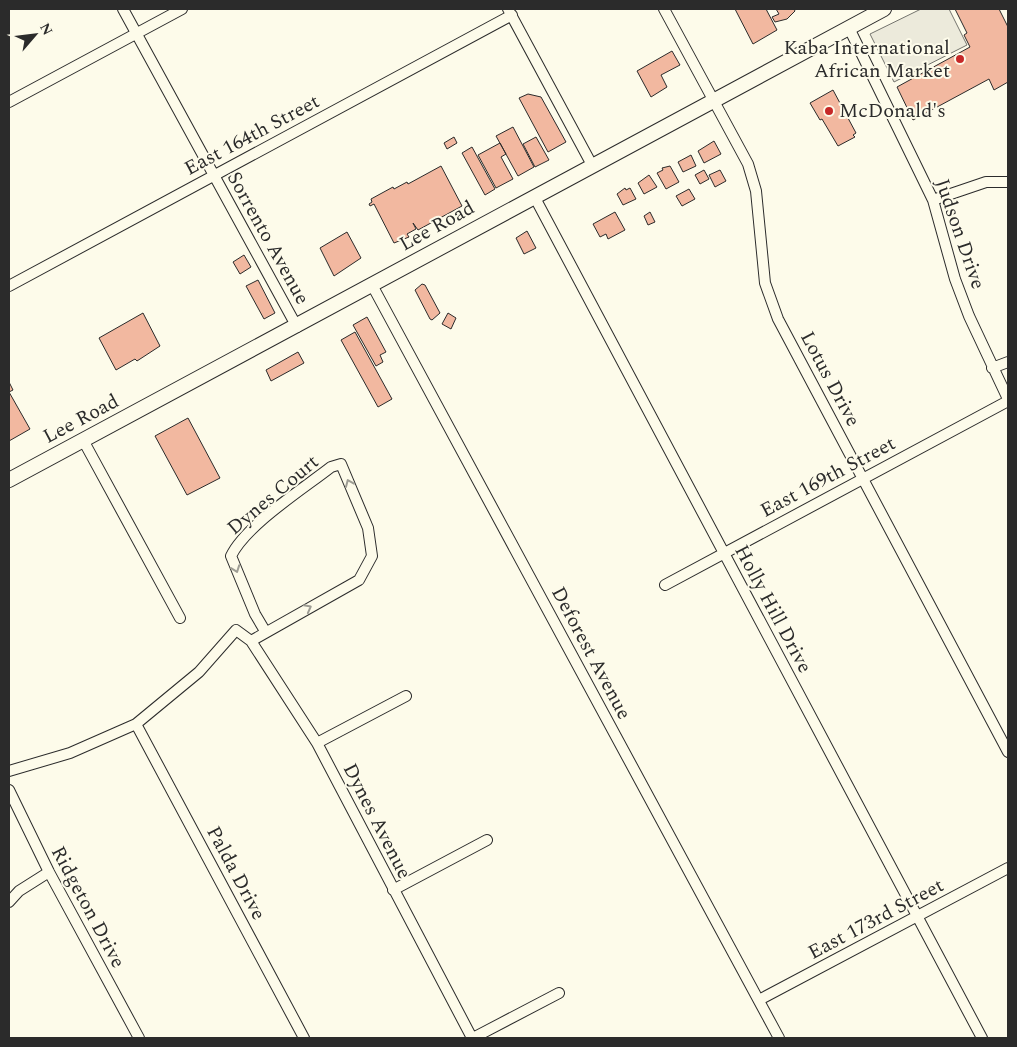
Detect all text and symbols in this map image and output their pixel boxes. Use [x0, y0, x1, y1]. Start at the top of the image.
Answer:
north arrow [10, 10, 60, 60]
text: N [34, 19, 58, 39]
place label: Kaba International African Market [784, 33, 950, 86]
marker: Kaba International African Market [954, 53, 966, 65]
street label: East 164th Street [179, 87, 325, 183]
place label: McDonald's [839, 96, 946, 126]
marker: McDonald's [823, 105, 835, 117]
street label: Sorrento Avenue [219, 166, 317, 310]
street label: Judson Drive [927, 175, 993, 293]
street label: Lee Road [394, 193, 480, 259]
street label: Lotus Drive [792, 326, 868, 432]
street label: Lee Road [38, 386, 124, 452]
street label: East 169th Street [755, 429, 901, 525]
street label: Dynes Court [220, 448, 326, 542]
one-way arrow [345, 479, 356, 488]
street label: Holly Hill Drive [727, 539, 819, 679]
one-way arrow [230, 564, 240, 573]
street label: Deforest Avenue [543, 581, 639, 725]
one-way arrow [303, 604, 312, 614]
street label: Dynes Avenue [335, 758, 419, 884]
street label: Palda Drive [199, 821, 273, 925]
street label: Ridgeton Drive [43, 841, 133, 973]
street label: East 173rd Street [803, 871, 949, 967]

